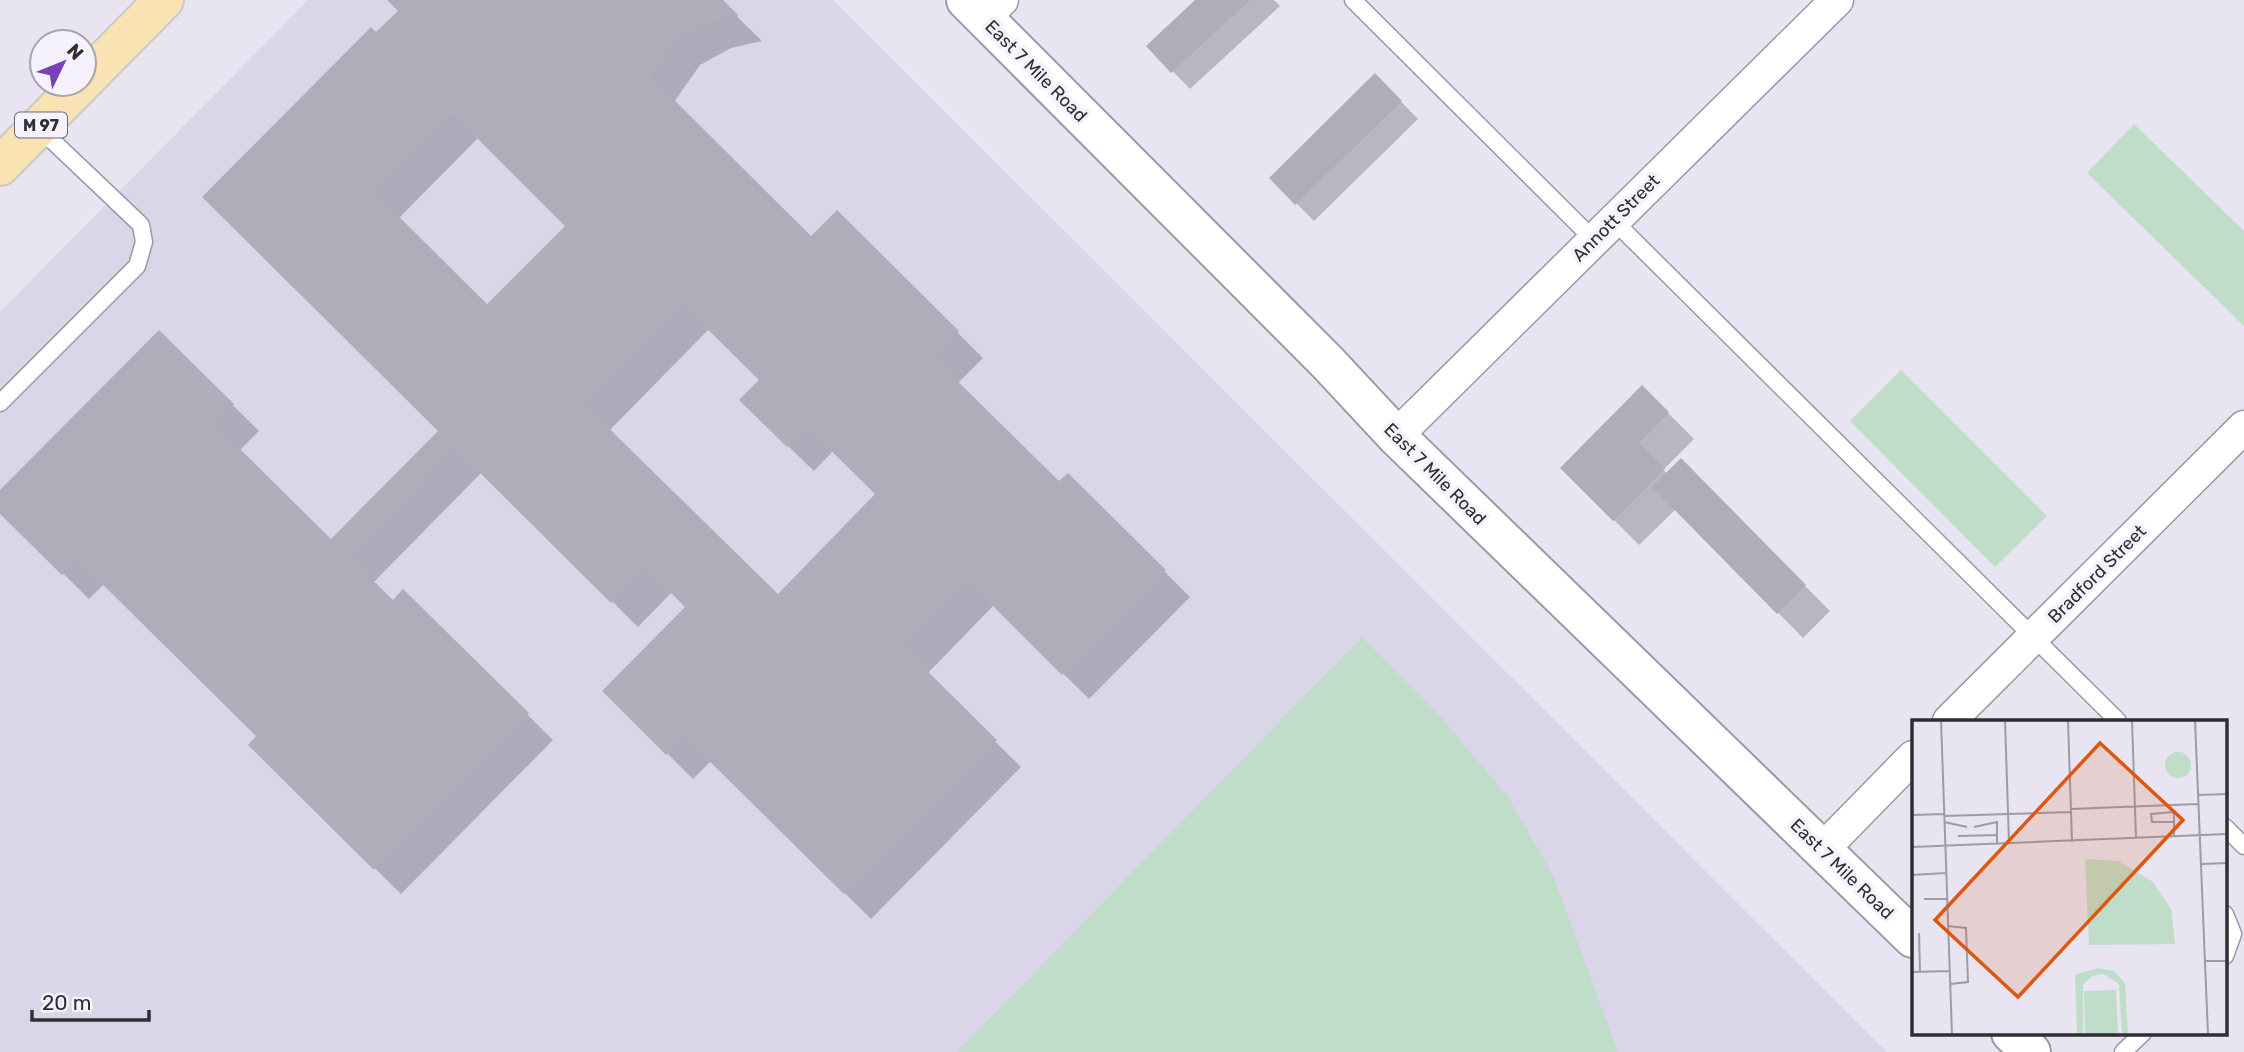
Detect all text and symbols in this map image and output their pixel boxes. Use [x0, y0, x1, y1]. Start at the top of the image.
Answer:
street label: East 7 Mile Road [980, 15, 1092, 127]
north arrow [28, 28, 98, 98]
text: N [62, 39, 88, 65]
road number: M 97 [15, 113, 67, 138]
street label: Annott Street [1568, 170, 1664, 266]
street label: East 7 Mile Road [1379, 418, 1491, 530]
street label: Bradford Street [2043, 520, 2151, 628]
inset map [1912, 720, 2226, 1034]
street label: East 7 Mile Road [1786, 814, 1898, 924]
scale bar [32, 978, 149, 1022]
text: 20 m [42, 990, 91, 1015]

